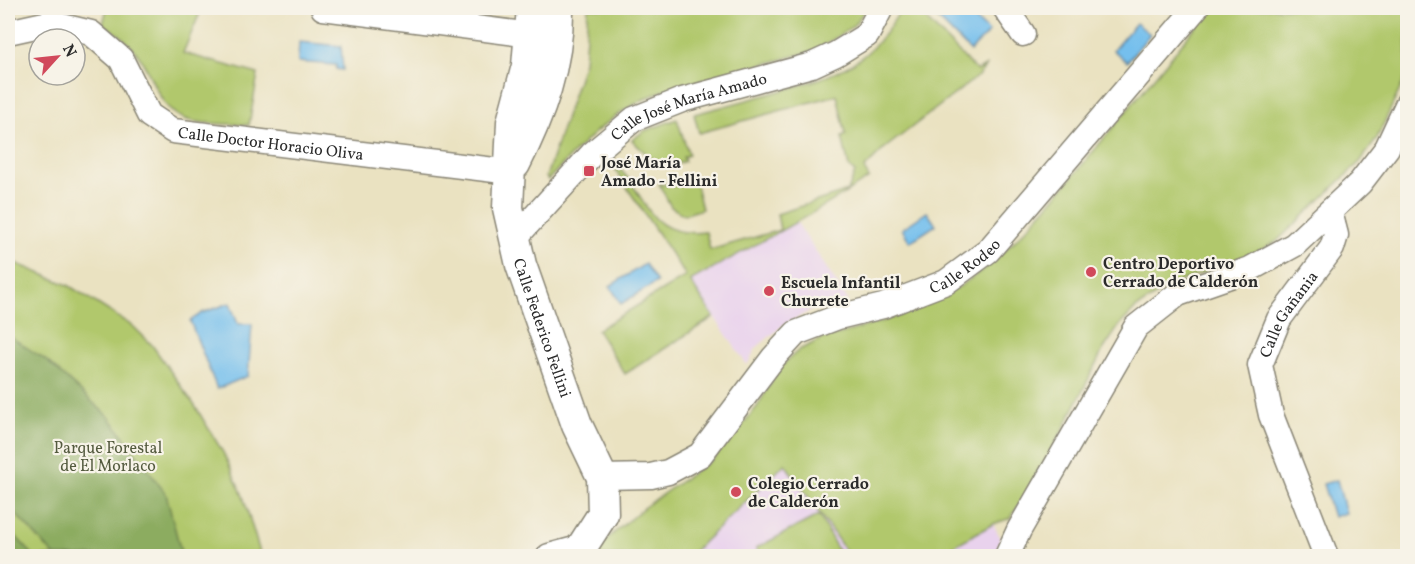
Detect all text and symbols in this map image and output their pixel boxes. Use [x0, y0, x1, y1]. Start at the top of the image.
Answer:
north arrow [27, 27, 87, 87]
text: N [56, 41, 81, 62]
street label: Calle José María Amado [607, 69, 770, 147]
street label: Calle Doctor Horacio Oliva [177, 123, 365, 167]
place label: José María Amado - Fellini [600, 153, 718, 193]
marker: José María Amado - Fellini [582, 164, 596, 178]
street label: Calle Rodeo [927, 235, 1007, 300]
place label: Centro Deportivo Cerrado de Calderón [1103, 254, 1259, 294]
street label: Calle Federico Fellini [507, 256, 576, 401]
marker: Centro Deportivo Cerrado de Calderón [1084, 265, 1098, 279]
street label: Calle Gañania [1255, 267, 1324, 361]
place label: Escuela Infantil Churrete [781, 273, 901, 313]
marker: Escuela Infantil Churrete [762, 284, 776, 298]
park label: Parque Forestal de El Morlaco [54, 438, 163, 478]
place label: Colegio Cerrado de Calderón [748, 474, 869, 514]
marker: Colegio Cerrado de Calderón [729, 485, 743, 499]

